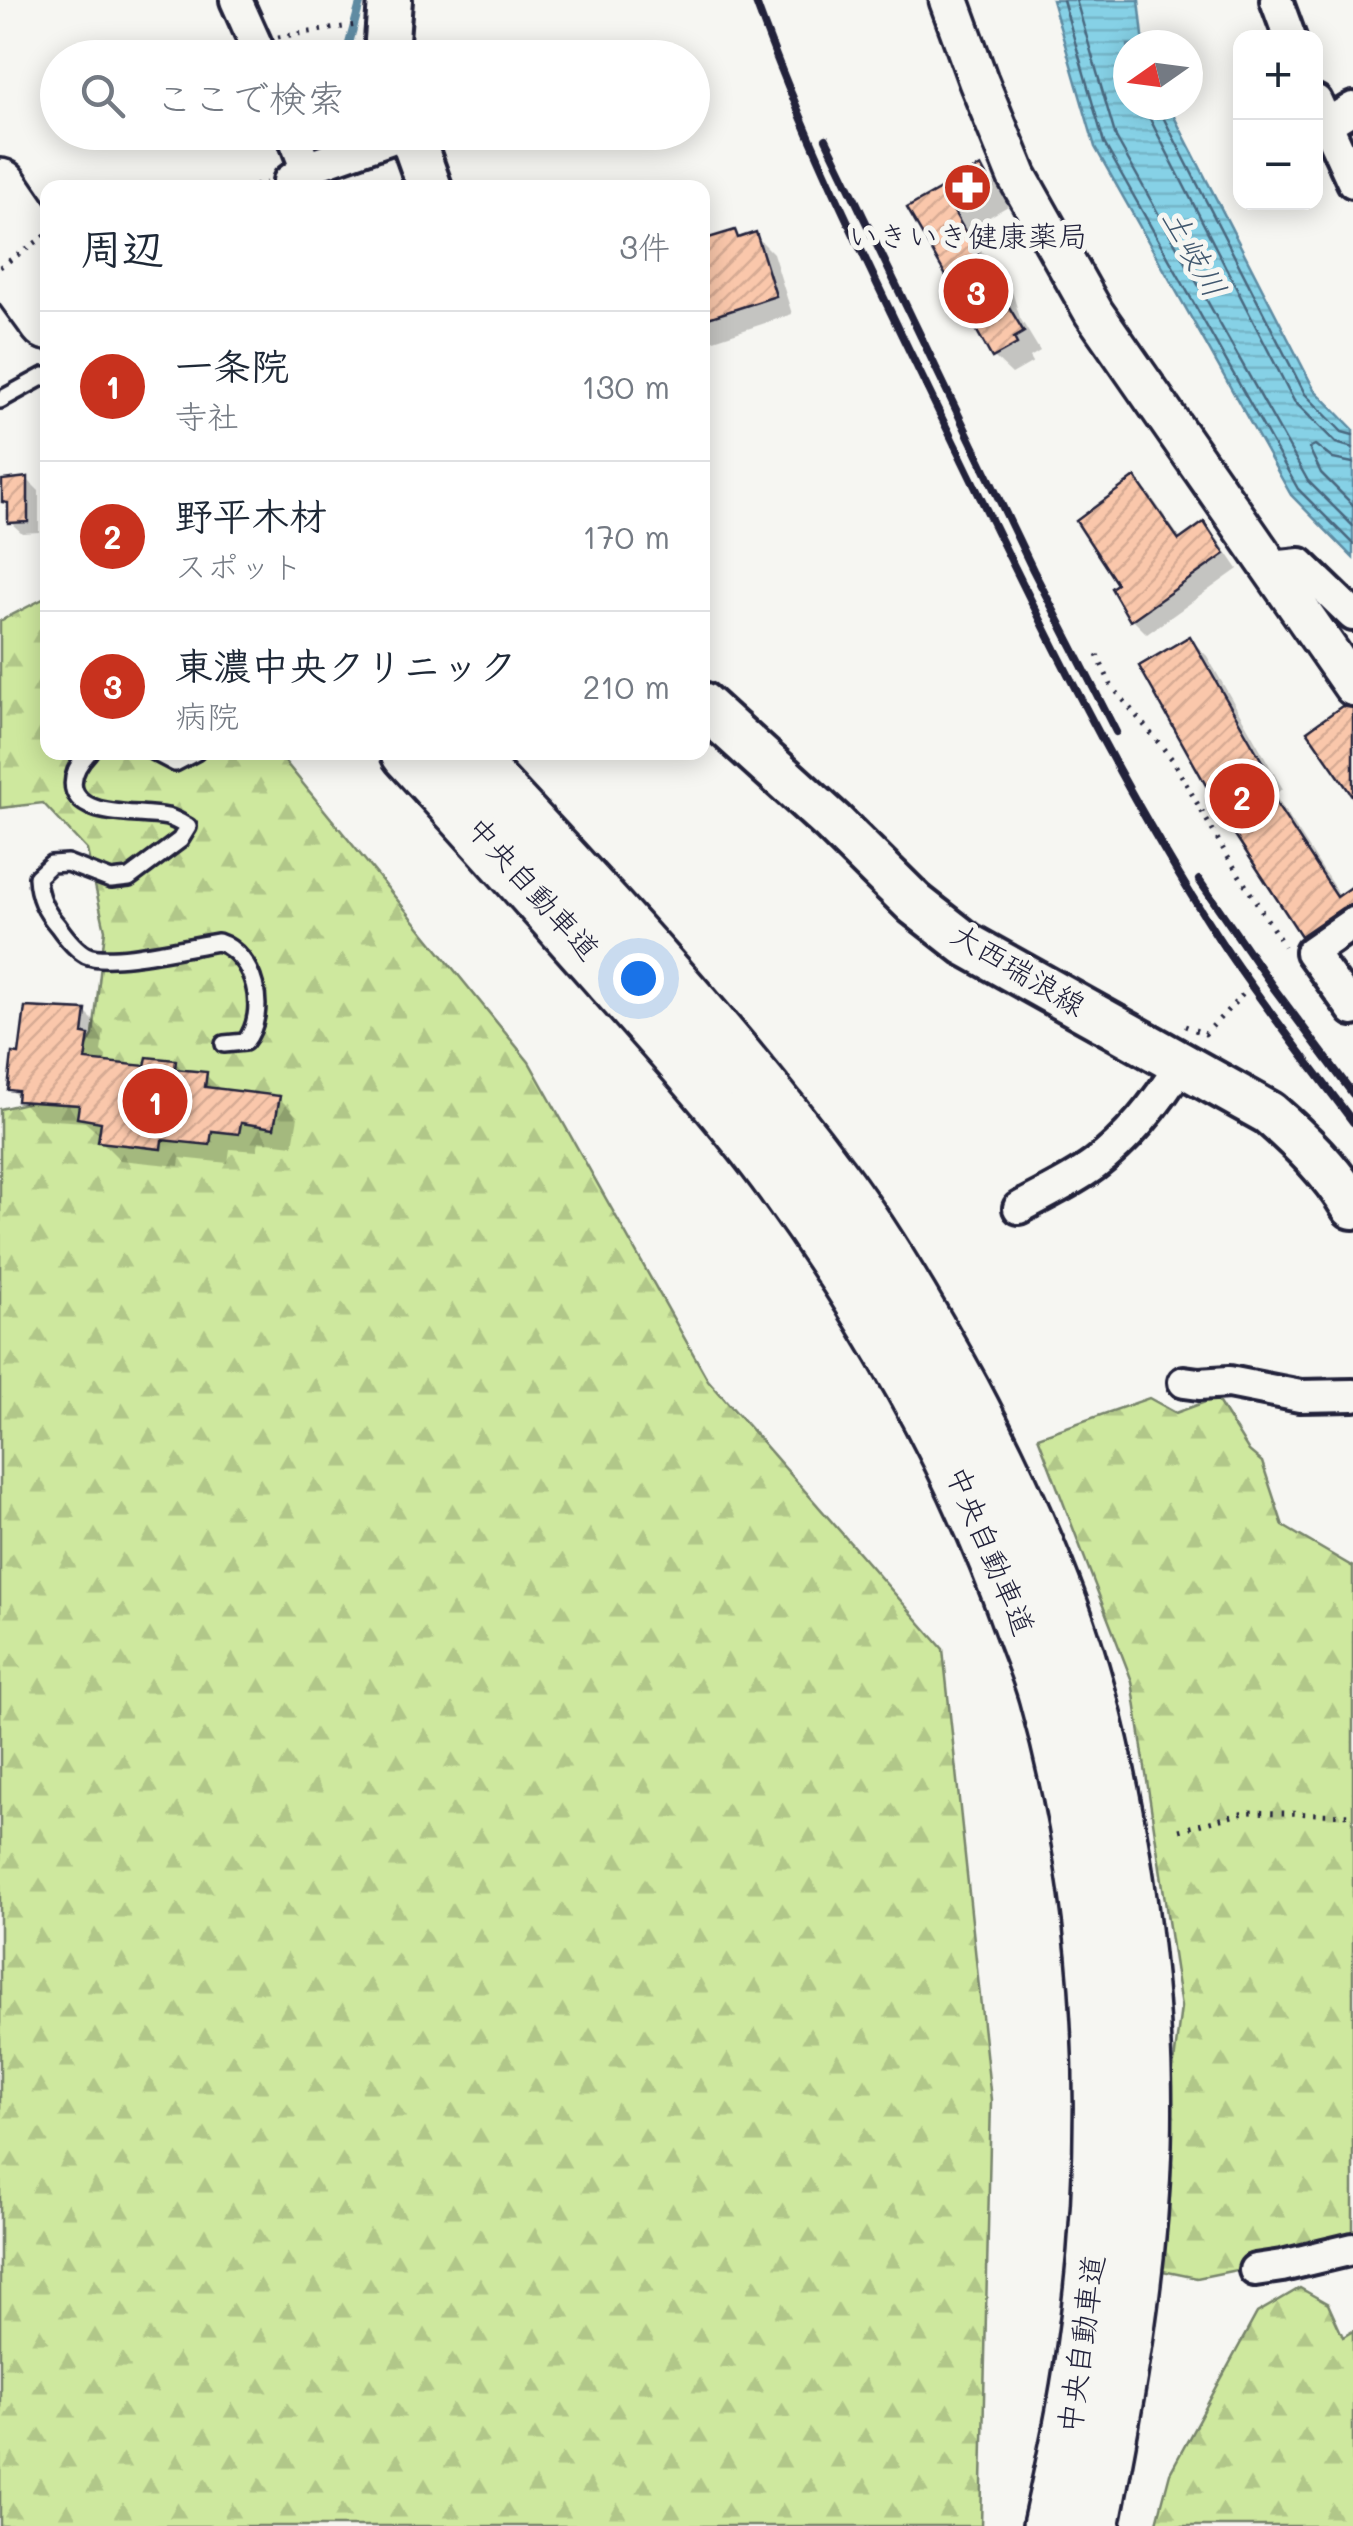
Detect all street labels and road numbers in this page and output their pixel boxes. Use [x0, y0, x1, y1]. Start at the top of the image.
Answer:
street label: 中央自動車道 [459, 807, 610, 968]
street label: 大西瑞浪線 [944, 913, 1094, 1024]
street label: 中央自動車道 [938, 1460, 1045, 1641]
street label: 中央自動車道 [1048, 2252, 1112, 2436]

